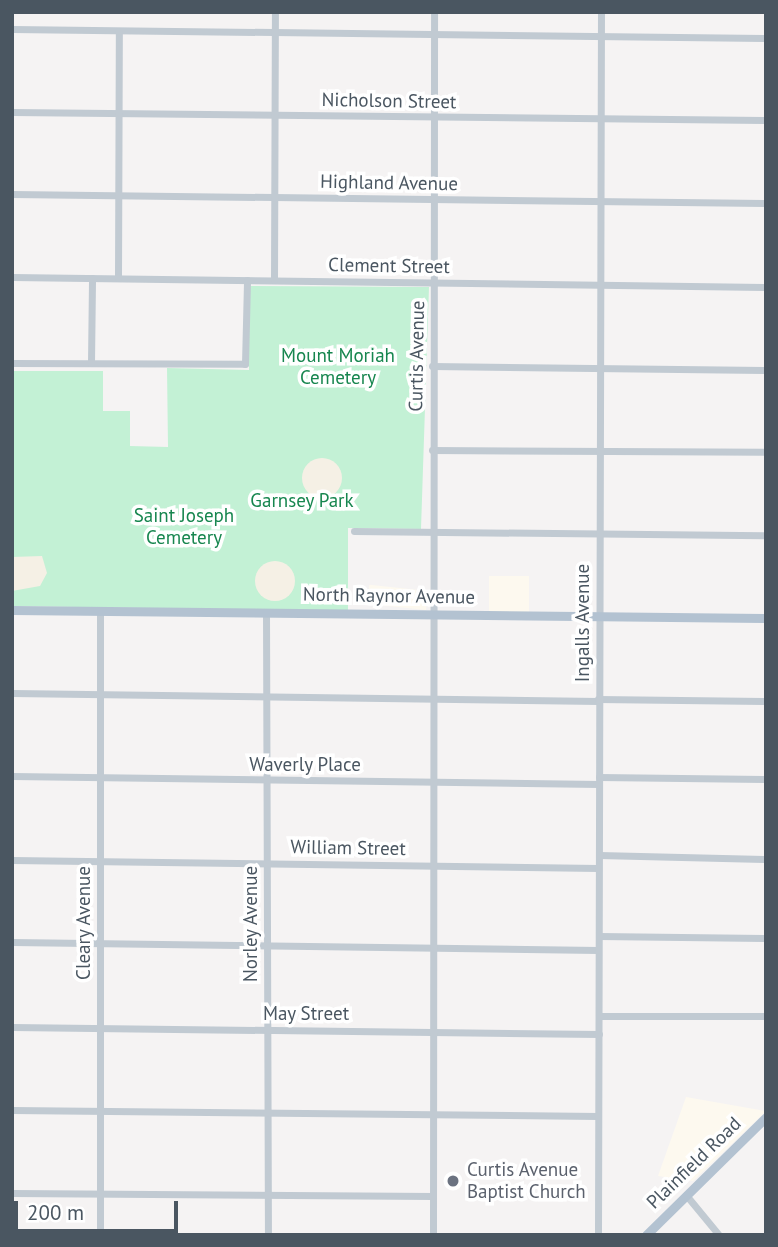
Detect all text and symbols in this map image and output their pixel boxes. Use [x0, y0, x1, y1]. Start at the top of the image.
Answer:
street label: Nicholson Street [321, 88, 457, 114]
street label: Highland Avenue [320, 170, 458, 196]
street label: Clement Street [328, 254, 450, 278]
street label: Curtis Avenue [405, 300, 429, 412]
park label: Mount Moriah Cemetery [281, 345, 395, 389]
park label: Garnsey Park [250, 490, 354, 512]
park label: Saint Joseph Cemetery [134, 505, 234, 549]
street label: Ingalls Avenue [572, 563, 594, 683]
street label: North Raynor Avenue [302, 583, 476, 609]
street label: Waverly Place [249, 754, 361, 776]
street label: William Street [290, 836, 406, 860]
street label: Cleary Avenue [73, 865, 95, 981]
street label: Norley Avenue [240, 865, 262, 983]
street label: May Street [263, 1003, 349, 1025]
street label: Plainfield Road [642, 1112, 746, 1214]
place label: Curtis Avenue Baptist Church [467, 1159, 586, 1203]
marker: Curtis Avenue Baptist Church [445, 1173, 461, 1189]
scale bar [18, 1188, 182, 1232]
text: 200 m [27, 1199, 84, 1226]

